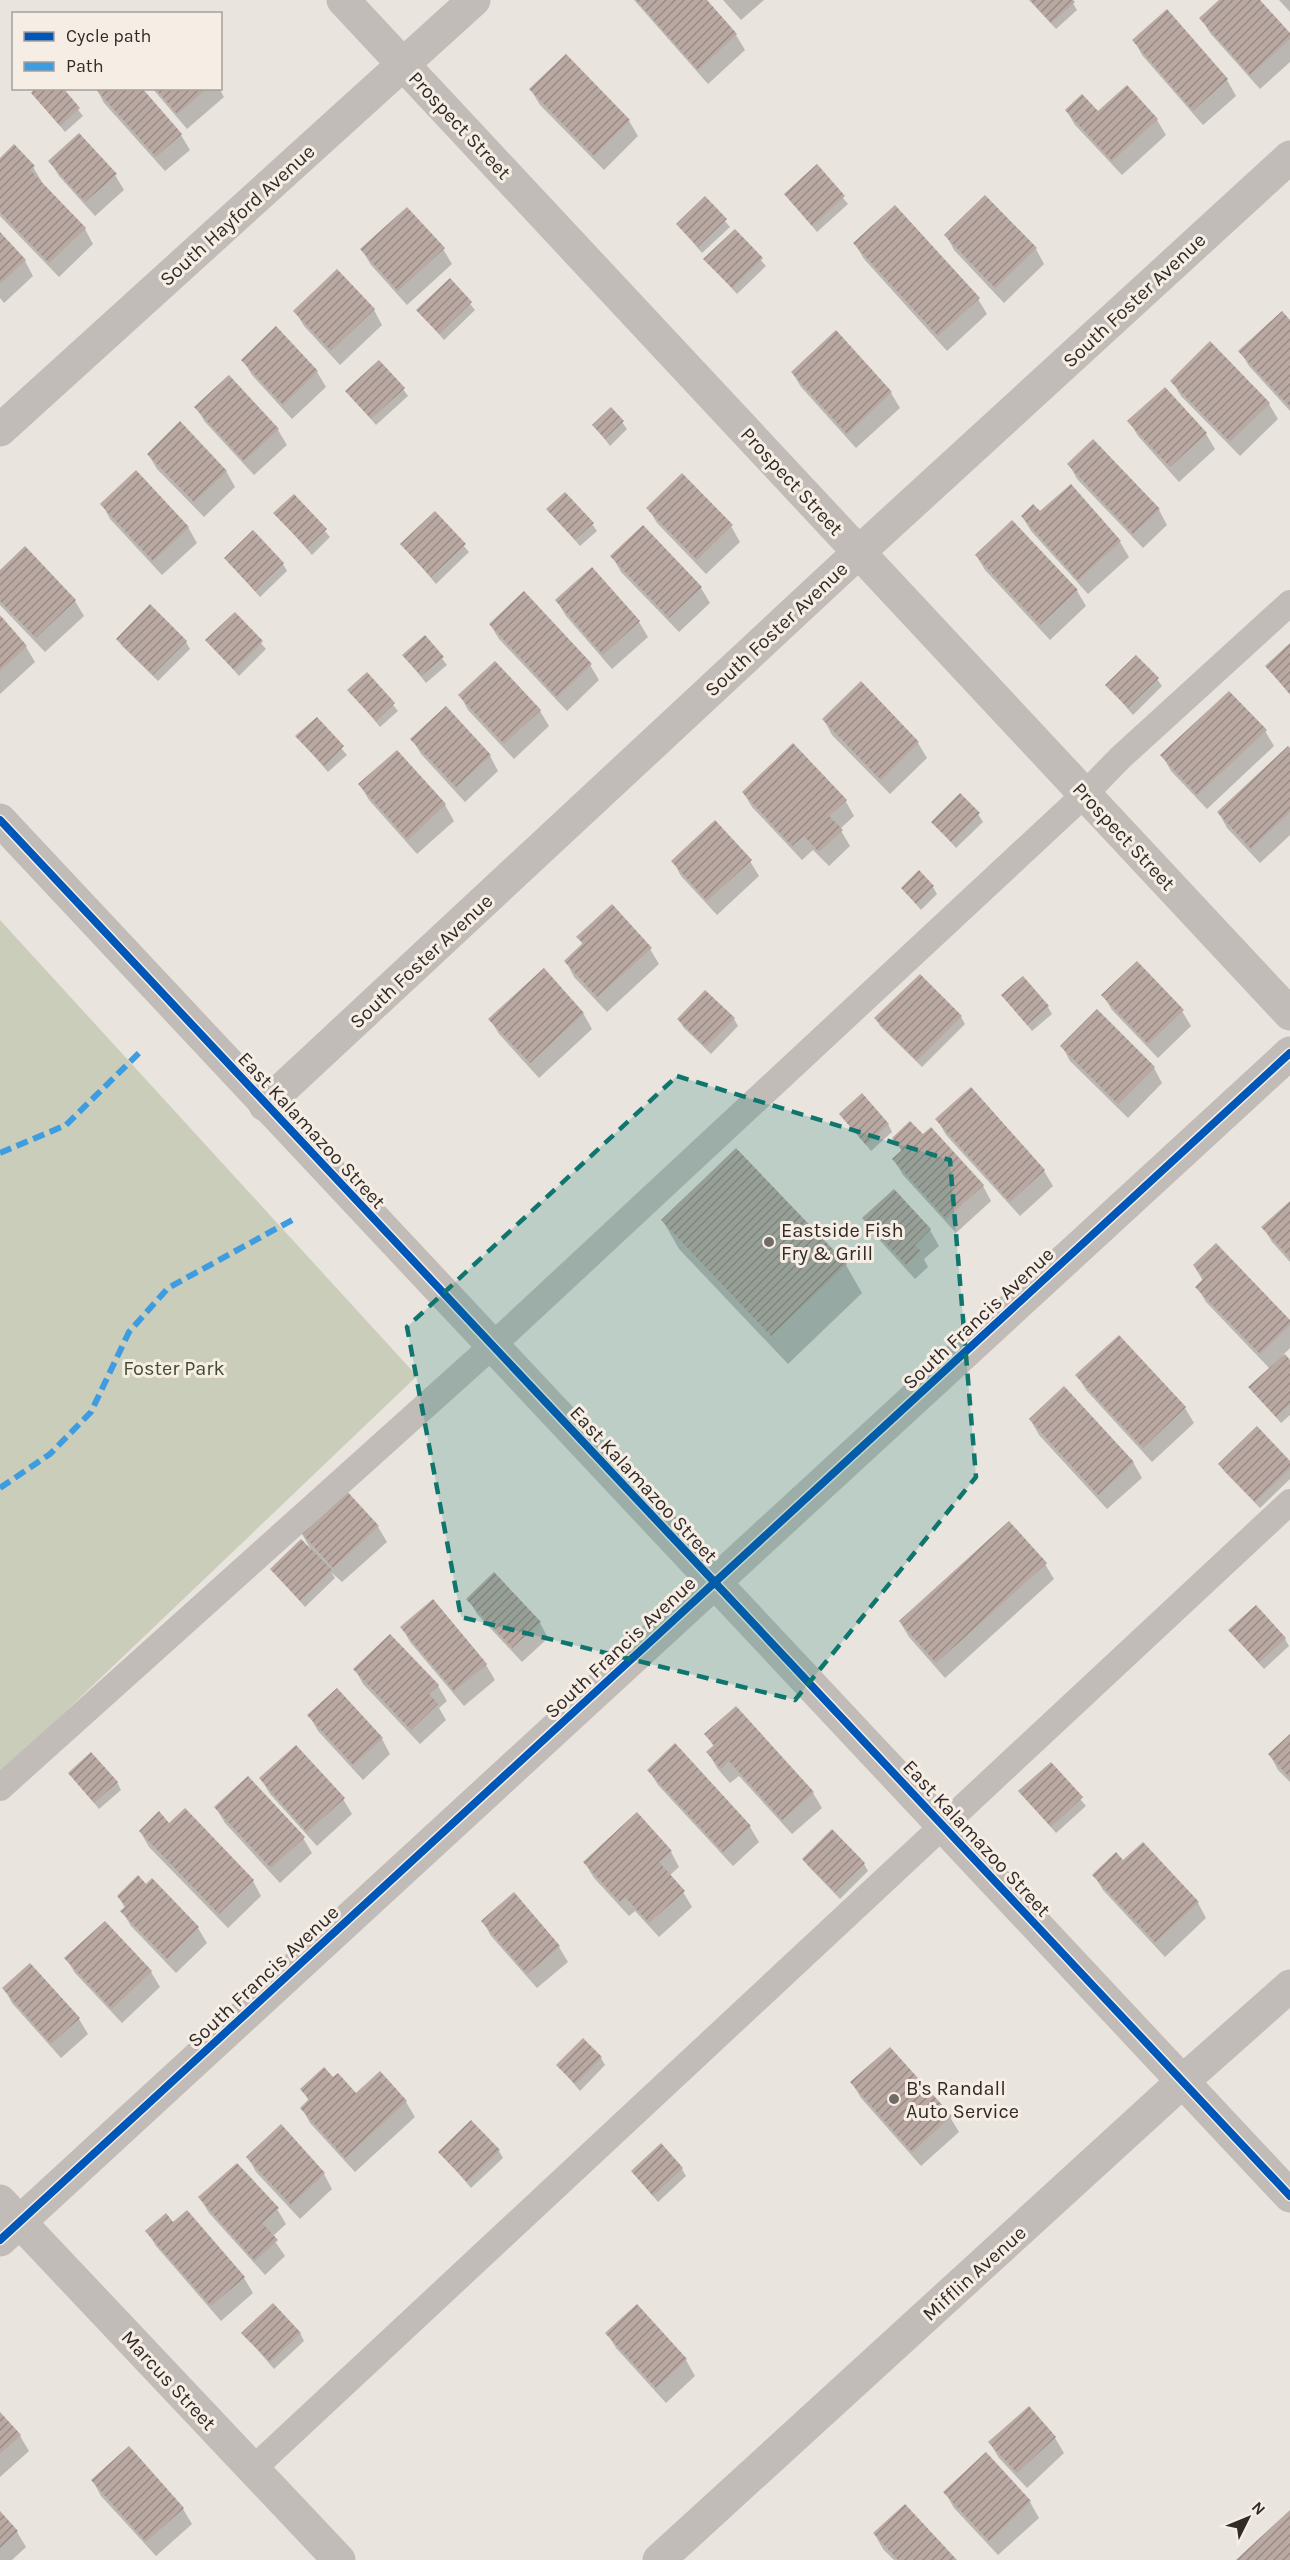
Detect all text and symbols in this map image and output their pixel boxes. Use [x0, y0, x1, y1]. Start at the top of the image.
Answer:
legend [12, 12, 222, 90]
text: Cycle path [66, 25, 151, 47]
text: Path [66, 55, 104, 77]
street label: Prospect Street [404, 67, 516, 184]
street label: South Hayford Avenue [155, 140, 320, 291]
street label: South Foster Avenue [1058, 228, 1210, 372]
street label: Prospect Street [736, 423, 848, 540]
street label: South Foster Avenue [700, 557, 852, 701]
street label: Prospect Street [1068, 778, 1180, 895]
street label: South Foster Avenue [345, 889, 497, 1033]
street label: East Kalamazoo Street [233, 1047, 390, 1214]
place label: Eastside Fish Fry & Grill [781, 1219, 904, 1265]
marker: Eastside Fish Fry & Grill [762, 1235, 776, 1249]
street label: South Francis Avenue [898, 1243, 1058, 1394]
park label: Foster Park [123, 1357, 225, 1380]
street label: East Kalamazoo Street [565, 1401, 722, 1568]
street label: South Francis Avenue [540, 1572, 700, 1723]
street label: East Kalamazoo Street [898, 1755, 1055, 1922]
street label: South Francis Avenue [183, 1901, 343, 2052]
place label: B's Randall Auto Service [906, 2077, 1019, 2123]
marker: B's Randall Auto Service [887, 2092, 901, 2106]
street label: Mifflin Avenue [918, 2221, 1031, 2326]
street label: Marcus Street [117, 2326, 221, 2435]
north arrow [1218, 2488, 1278, 2548]
text: N [1248, 2497, 1269, 2519]

